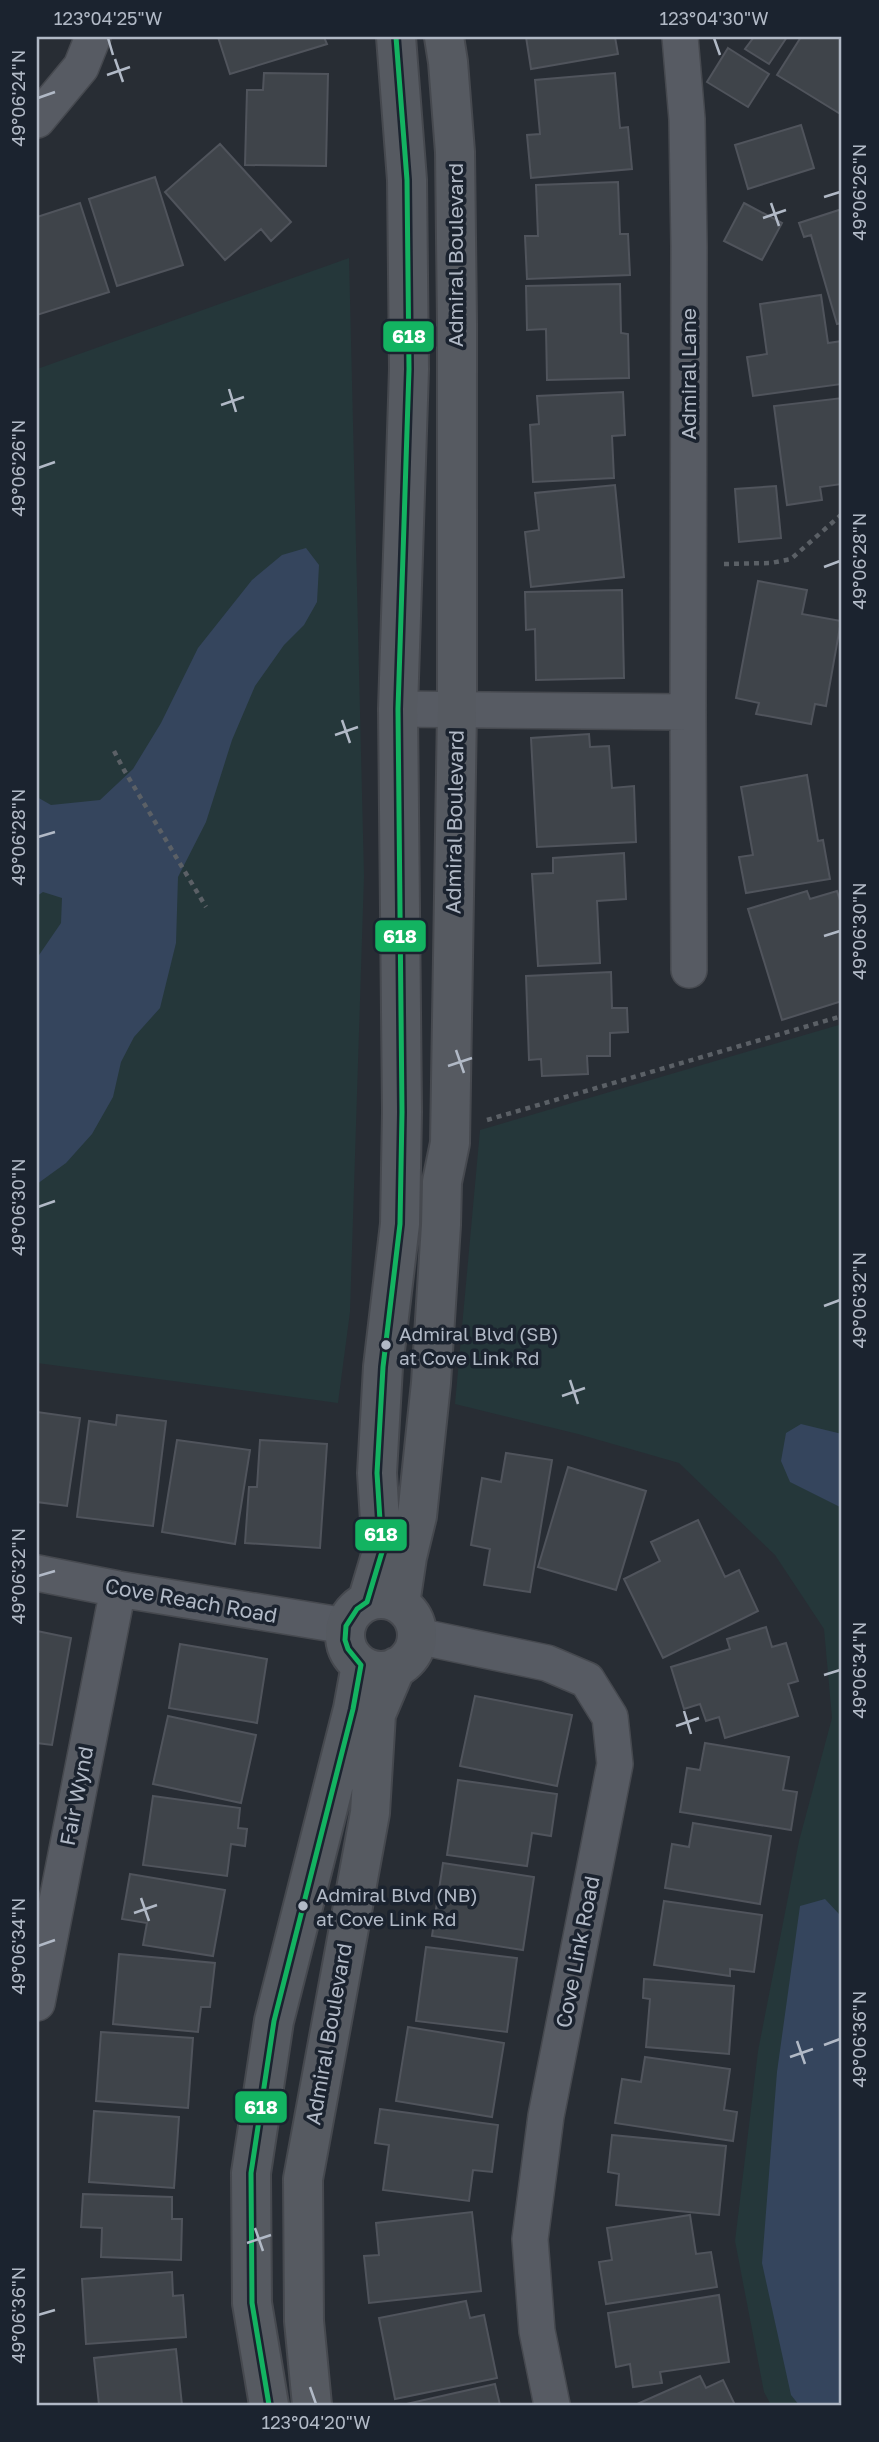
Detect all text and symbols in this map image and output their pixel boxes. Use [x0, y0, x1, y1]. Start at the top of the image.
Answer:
text: 123°04'25"W [54, 7, 162, 29]
text: 123°04'30"W [659, 7, 769, 29]
text: 49°06'24"N [7, 49, 29, 147]
text: 49°06'26"N [848, 144, 870, 240]
street label: Admiral Boulevard [442, 163, 468, 347]
street label: Admiral Lane [675, 308, 701, 440]
line badge: 618 [382, 320, 435, 353]
text: 618 [392, 324, 426, 347]
text: 49°06'26"N [7, 420, 29, 516]
text: 49°06'28"N [848, 512, 870, 610]
street label: Admiral Boulevard [439, 730, 469, 914]
text: 49°06'28"N [7, 788, 29, 886]
text: 49°06'30"N [848, 882, 870, 980]
line badge: 618 [374, 919, 427, 953]
text: 618 [383, 924, 417, 947]
text: 49°06'30"N [7, 1158, 29, 1256]
text: 49°06'32"N [848, 1252, 870, 1348]
place label: Admiral Blvd (SB) at Cove Link Rd [399, 1322, 558, 1369]
marker: Admiral Blvd (SB) at Cove Link Rd [379, 1338, 393, 1352]
line badge: 618 [354, 1518, 408, 1552]
text: 618 [364, 1522, 398, 1545]
text: 49°06'32"N [7, 1528, 29, 1624]
street label: Cove Reach Road [103, 1572, 279, 1628]
text: 49°06'34"N [848, 1621, 870, 1719]
street label: Fair Wynd [54, 1744, 98, 1848]
street label: Cove Link Road [550, 1874, 605, 2030]
place label: Admiral Blvd (NB) at Cove Link Rd [316, 1883, 478, 1930]
text: 49°06'34"N [7, 1897, 29, 1995]
marker: Admiral Blvd (NB) at Cove Link Rd [296, 1899, 310, 1913]
street label: Admiral Boulevard [299, 1941, 357, 2127]
text: 49°06'36"N [848, 1990, 870, 2088]
line badge: 618 [234, 2090, 288, 2124]
text: 618 [244, 2095, 278, 2118]
text: 49°06'36"N [7, 2266, 29, 2364]
text: 123°04'20"W [261, 2411, 371, 2433]

